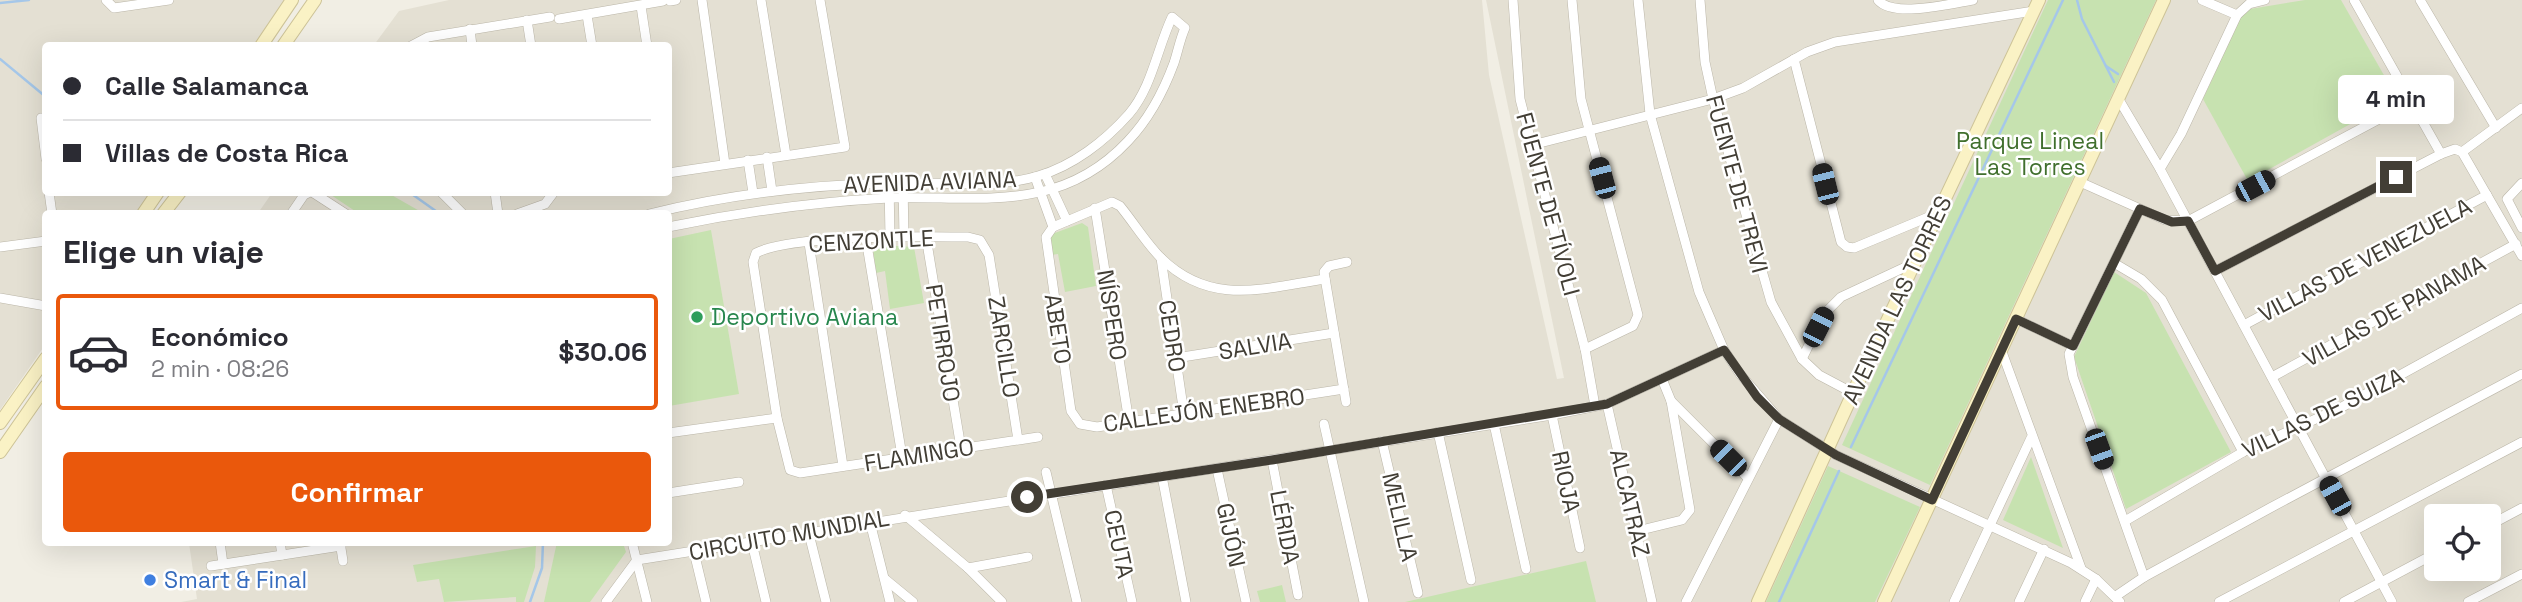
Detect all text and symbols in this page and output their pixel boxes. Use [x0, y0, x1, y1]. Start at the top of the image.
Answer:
text: Calle Salamanca [105, 69, 308, 103]
callout: 4 min [2338, 76, 2454, 124]
text: 4 min [2366, 84, 2426, 114]
street label: FUENTE DE TREVI [1699, 92, 1775, 276]
street label: FUENTE DE TÍVOLI [1509, 109, 1587, 299]
park label: Parque Lineal Las Torres [1956, 126, 2104, 182]
text: Villas de Costa Rica [105, 136, 348, 170]
car [1587, 155, 1618, 201]
car [1810, 161, 1841, 207]
route end [2380, 161, 2412, 193]
street label: AVENIDA AVIANA [843, 164, 1017, 200]
car [2232, 167, 2279, 205]
street label: AVENIDA LAS TORRES [1835, 191, 1959, 409]
street label: VILLAS DE VENEZUELA [2253, 191, 2477, 329]
street label: CENZONTLE [808, 223, 934, 259]
text: Elige un viaje [63, 232, 264, 272]
street label: VILLAS DE PANAMA [2297, 248, 2491, 374]
street label: NÍSPERO [1090, 267, 1134, 363]
street label: PETIRROJO [919, 282, 967, 404]
street label: ABETO [1038, 292, 1078, 366]
street label: ZARCILLO [981, 294, 1027, 400]
street label: CEDRO [1151, 298, 1193, 374]
place label: Deportivo Aviana [711, 302, 898, 332]
car [1800, 304, 1837, 350]
marker: Deportivo Aviana [689, 309, 705, 325]
text: Económico [151, 320, 289, 354]
icon: car [67, 321, 130, 384]
street label: SALVIA [1216, 325, 1294, 367]
text: $30.06 [559, 335, 647, 369]
text: 2 min · 08:26 [151, 354, 289, 384]
street label: VILLAS DE SUIZA [2237, 361, 2409, 465]
street label: CALLEJÓN ENEBRO [1101, 381, 1307, 439]
car [2082, 426, 2117, 472]
street label: FLAMINGO [862, 432, 976, 478]
car [1706, 436, 1751, 480]
street label: ALCATRAZ [1603, 446, 1657, 560]
street label: RIOJA [1545, 448, 1587, 516]
button: Confirmar [63, 452, 651, 532]
street label: MELILLA [1375, 469, 1425, 565]
car [2316, 473, 2355, 519]
route start [1011, 481, 1043, 513]
street label: LÉRIDA [1263, 487, 1307, 567]
street label: GIJÓN [1210, 500, 1252, 570]
street label: CIRCUITO MUNDIAL [686, 503, 892, 567]
map controls [2424, 504, 2501, 581]
button: locate [2424, 504, 2501, 581]
street label: CEUTA [1097, 507, 1141, 581]
place label: Smart & Final [164, 565, 307, 595]
marker: Smart & Final [142, 572, 158, 588]

